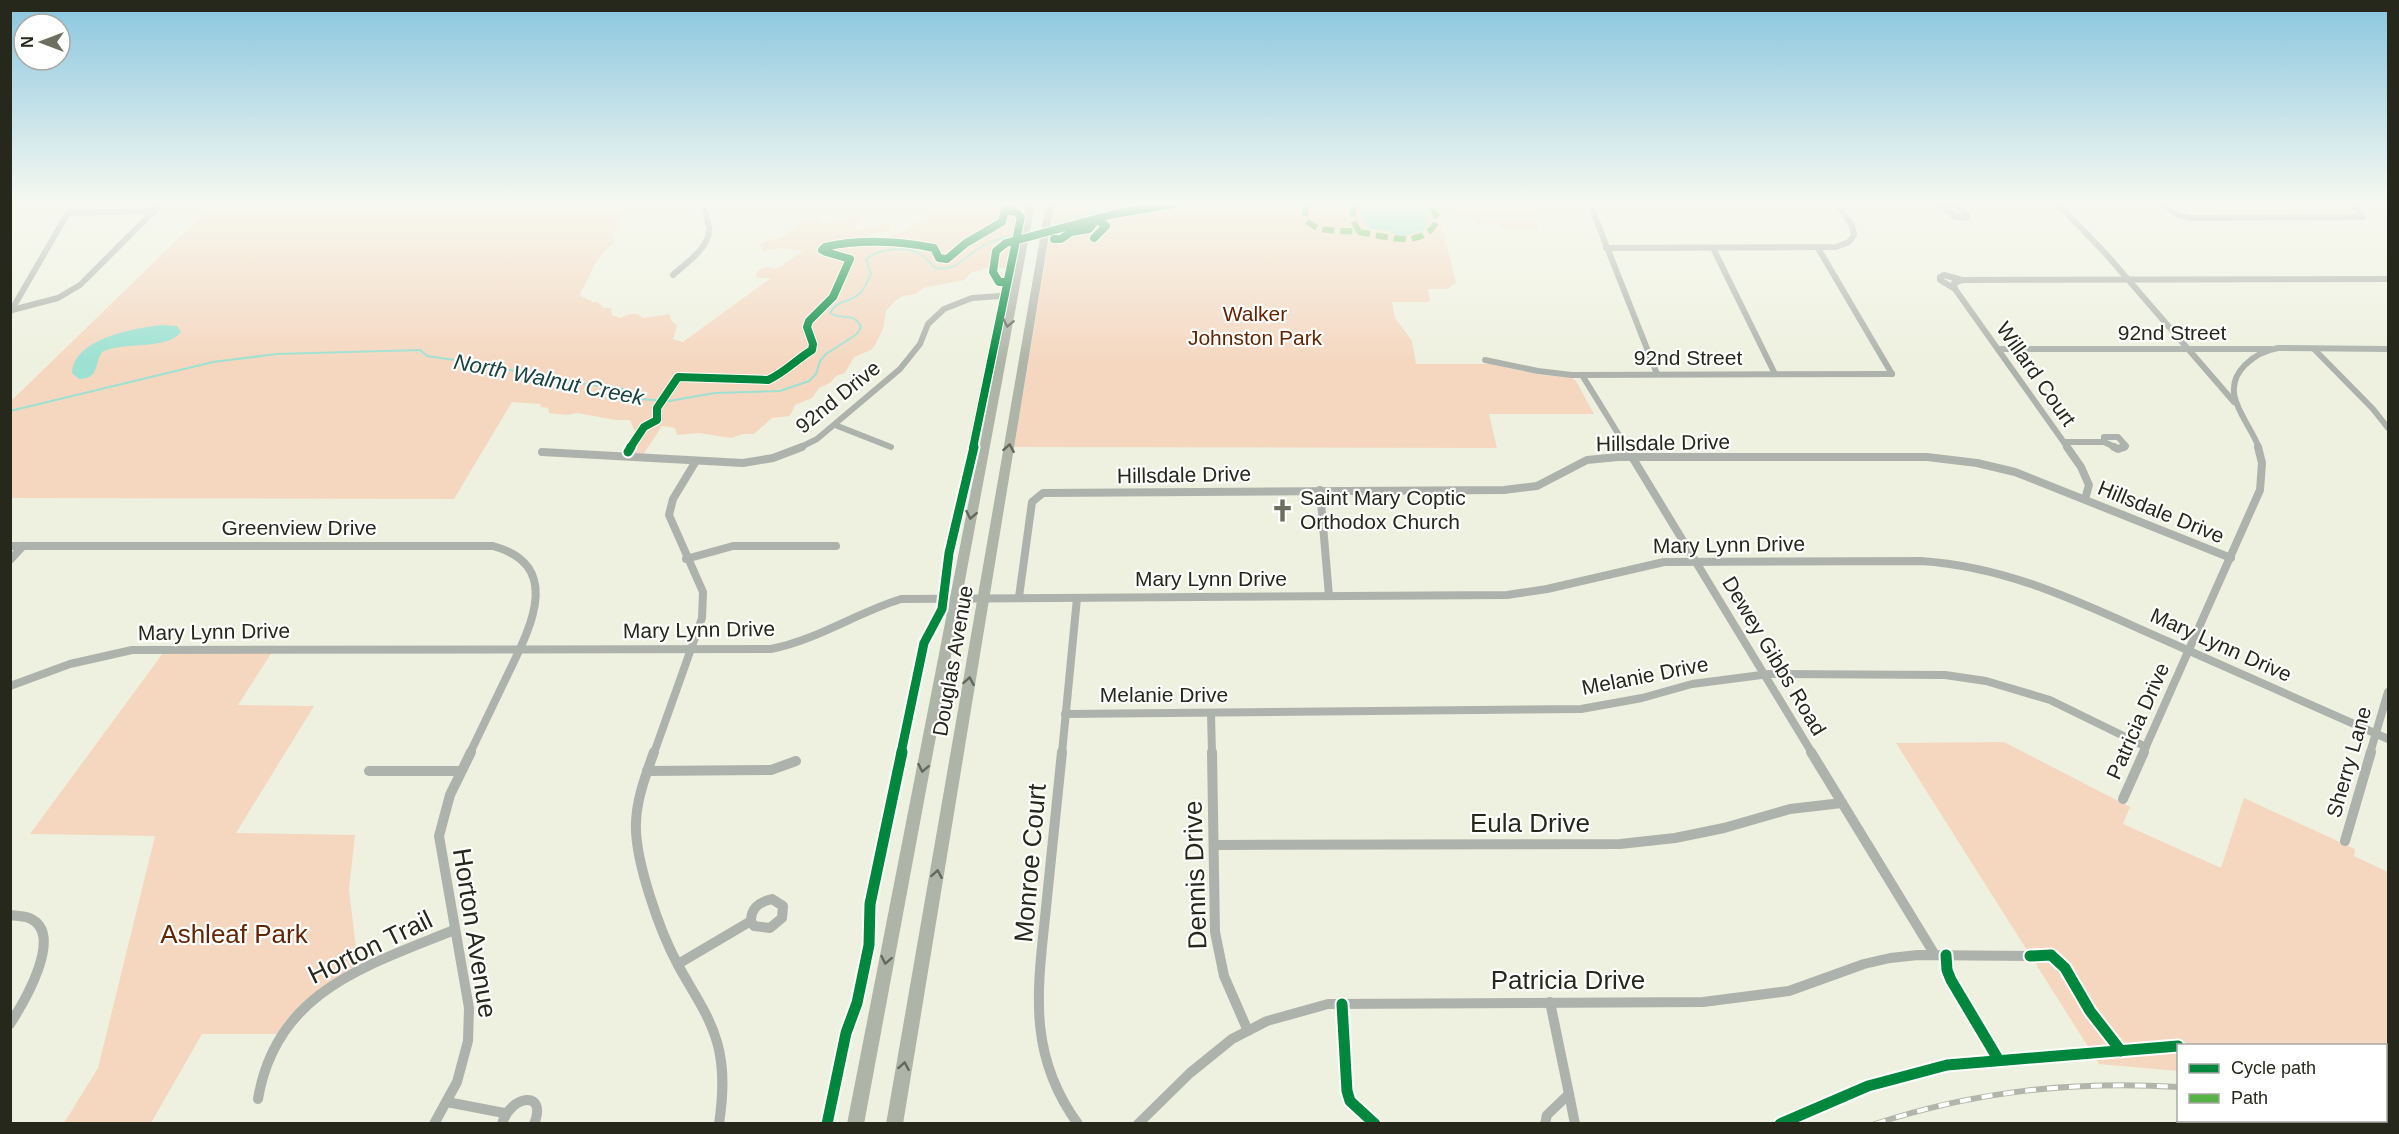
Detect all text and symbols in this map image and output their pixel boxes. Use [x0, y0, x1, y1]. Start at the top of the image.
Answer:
north arrow [12, 12, 72, 72]
text: N [19, 36, 36, 48]
park label: Walker Johnston Park [1188, 302, 1323, 349]
street label: Willard Court [1992, 317, 2081, 430]
one-way arrow [1002, 318, 1015, 328]
street label: 92nd Street [2118, 321, 2226, 344]
street label: 92nd Street [1634, 346, 1742, 369]
water label: North Walnut Creek [452, 349, 647, 410]
street label: 92nd Drive [791, 356, 884, 438]
street label: Hillsdale Drive [1596, 430, 1730, 455]
one-way arrow [1002, 443, 1015, 453]
street label: Hillsdale Drive [1117, 462, 1251, 487]
street label: Hillsdale Drive [2095, 476, 2228, 547]
place label: Saint Mary Coptic Orthodox Church [1300, 486, 1466, 533]
church icon: Saint Mary Coptic Orthodox Church [1269, 497, 1295, 523]
one-way arrow [965, 510, 978, 520]
street label: Greenview Drive [221, 516, 377, 539]
street label: Mary Lynn Drive [1653, 532, 1805, 557]
street label: Mary Lynn Drive [1135, 567, 1287, 590]
street label: Dewey Gibbs Road [1718, 572, 1831, 739]
street label: Douglas Avenue [928, 584, 977, 738]
street label: Mary Lynn Drive [2147, 603, 2295, 686]
street label: Mary Lynn Drive [623, 617, 775, 642]
street label: Mary Lynn Drive [138, 619, 290, 644]
street label: Melanie Drive [1580, 652, 1710, 699]
street label: Patricia Drive [2102, 659, 2173, 783]
one-way arrow [962, 677, 975, 687]
street label: Melanie Drive [1100, 683, 1228, 706]
street label: Sherry Lane [2322, 704, 2375, 820]
one-way arrow [917, 763, 930, 773]
street label: Monroe Court [1008, 782, 1052, 943]
street label: Dennis Drive [1177, 800, 1213, 950]
street label: Eula Drive [1470, 808, 1590, 838]
street label: Horton Avenue [447, 846, 503, 1020]
one-way arrow [930, 869, 942, 878]
street label: Horton Trail [303, 904, 437, 990]
park label: Ashleaf Park [160, 919, 309, 949]
one-way arrow [880, 955, 893, 965]
street label: Patricia Drive [1491, 965, 1645, 995]
legend [2177, 1044, 2387, 1122]
text: Cycle path [2231, 1058, 2316, 1078]
one-way arrow [897, 1061, 910, 1071]
text: Path [2231, 1088, 2268, 1108]

